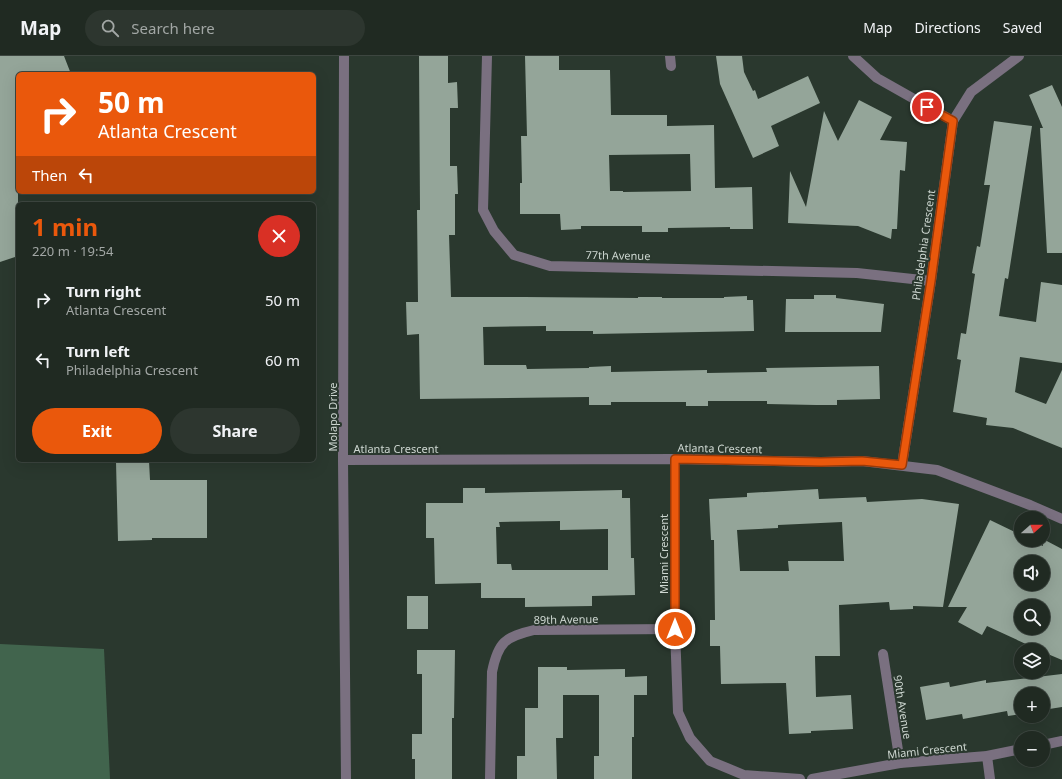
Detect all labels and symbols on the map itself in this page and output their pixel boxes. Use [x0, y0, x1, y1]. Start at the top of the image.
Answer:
pin [910, 90, 944, 124]
street label: Philadelphia Crescent [908, 189, 938, 301]
street label: 77th Avenue [585, 247, 651, 263]
street label: Molapo Drive [325, 382, 340, 452]
street label: Atlanta Crescent [677, 440, 763, 456]
street label: Atlanta Crescent [354, 441, 438, 456]
north arrow [1014, 511, 1050, 547]
street label: Miami Crescent [656, 514, 671, 594]
position arrow [654, 608, 696, 650]
street label: 89th Avenue [533, 611, 599, 627]
street label: 90th Avenue [891, 674, 915, 740]
street label: Miami Crescent [886, 738, 968, 762]

